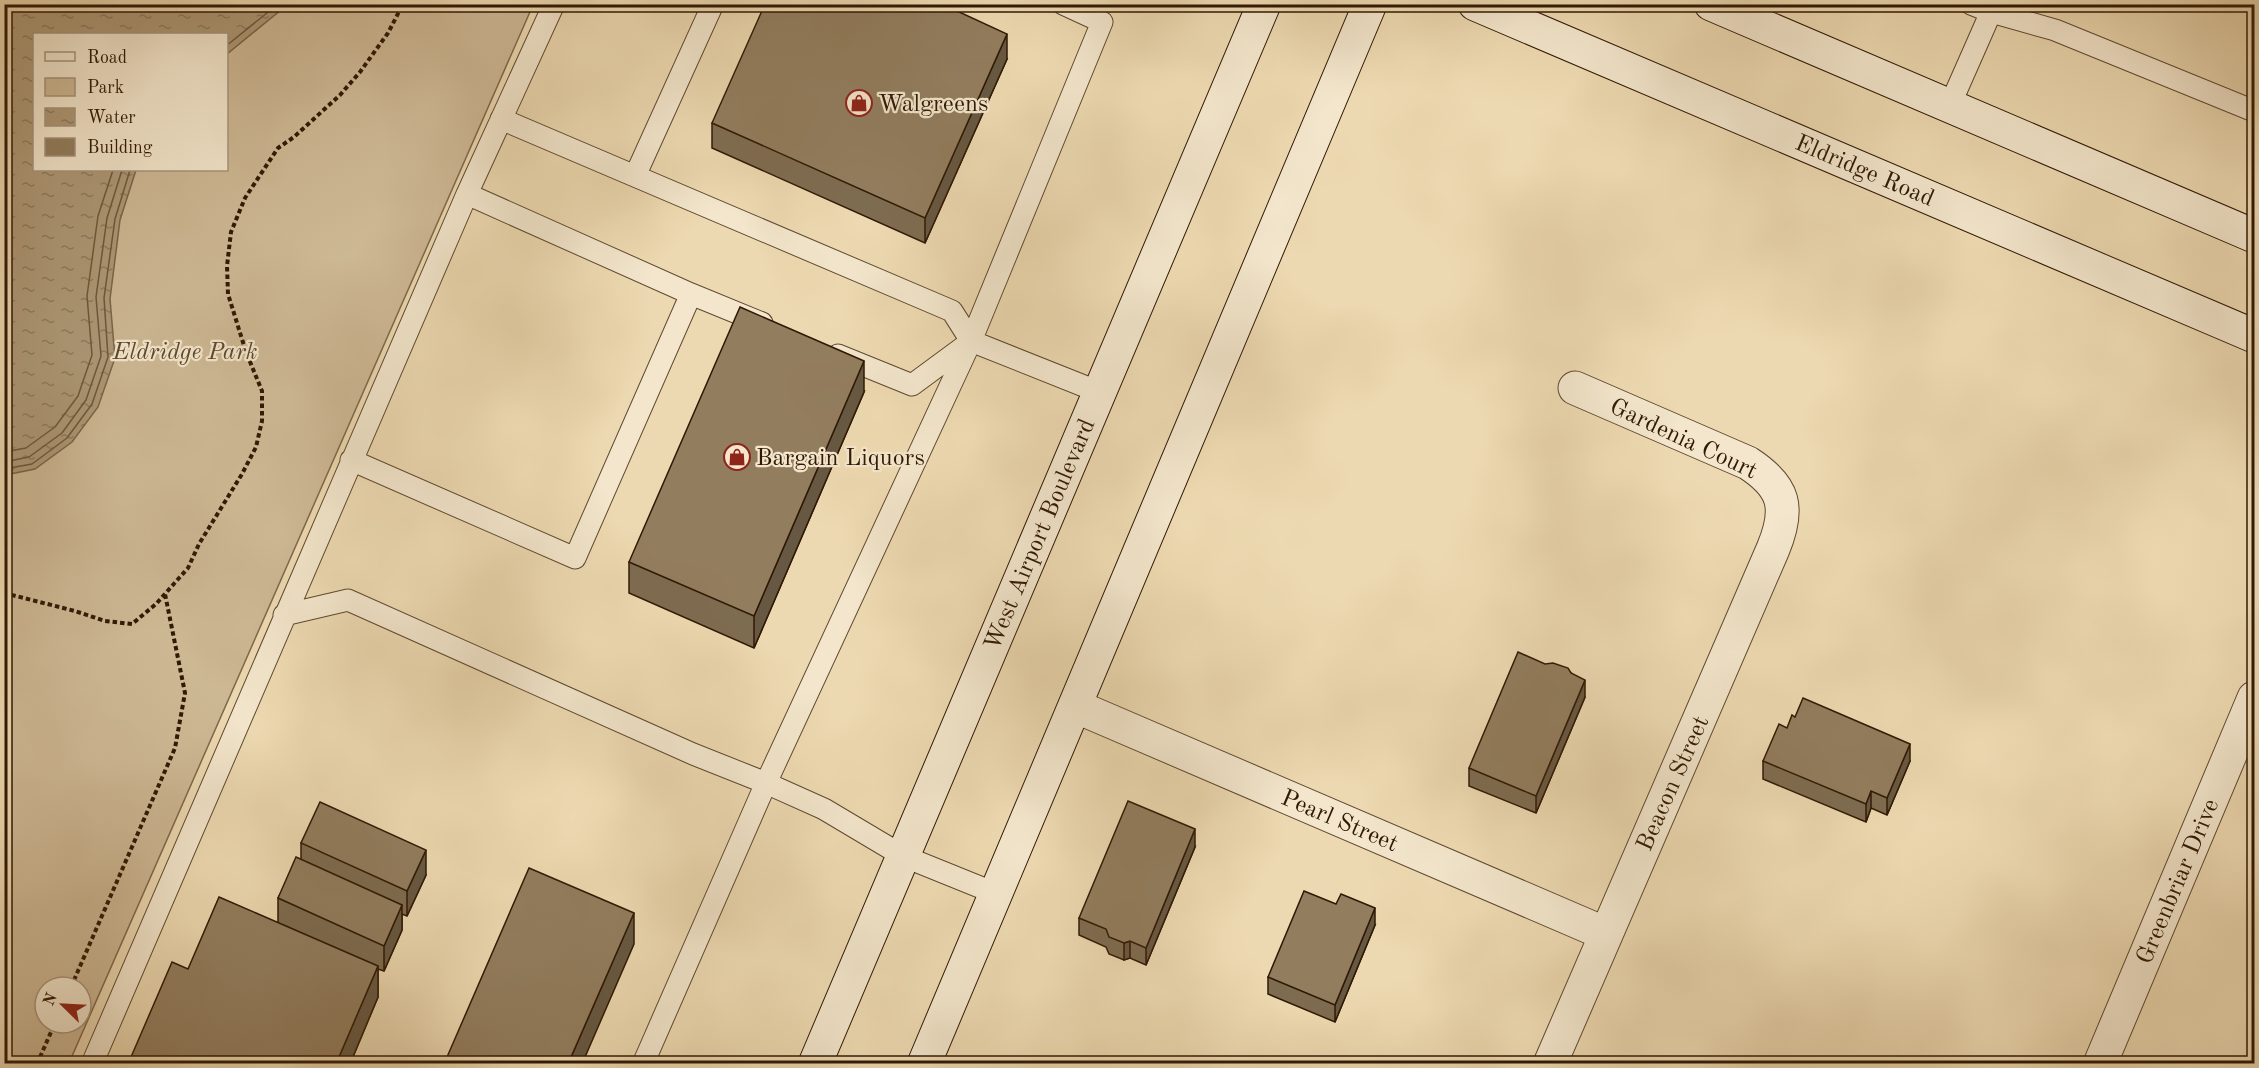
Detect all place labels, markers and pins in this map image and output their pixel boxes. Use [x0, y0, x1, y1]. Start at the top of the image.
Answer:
shop icon: Walgreens [844, 88, 874, 118]
place label: Walgreens [878, 93, 988, 117]
shop icon: Bargain Liquors [722, 442, 752, 472]
place label: Bargain Liquors [756, 447, 925, 471]

